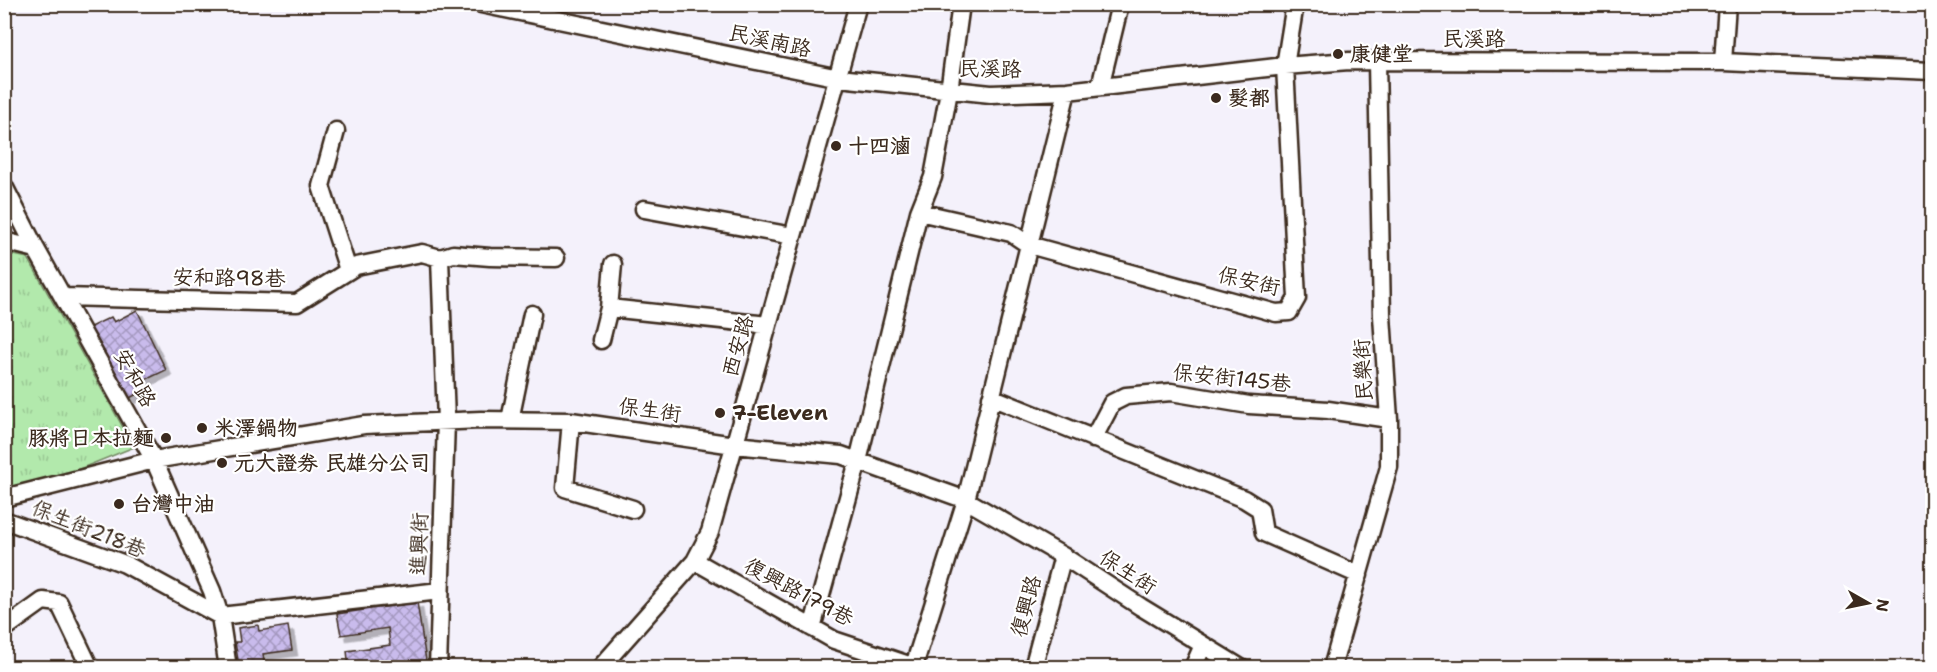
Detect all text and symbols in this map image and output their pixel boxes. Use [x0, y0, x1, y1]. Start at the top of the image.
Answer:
street label: 民溪南路 [726, 19, 814, 63]
street label: 民溪路 [1443, 25, 1506, 53]
place label: 康健堂 [1350, 40, 1413, 68]
marker: 康健堂 [1331, 47, 1345, 61]
street label: 民溪路 [958, 54, 1022, 84]
place label: 髮都 [1228, 84, 1270, 112]
marker: 髮都 [1209, 91, 1223, 105]
place label: 十四滷 [848, 132, 911, 160]
marker: 十四滷 [829, 139, 843, 153]
street label: 保安街 [1215, 260, 1283, 302]
street label: 安和路98巷 [172, 263, 286, 293]
street label: 西安路 [716, 312, 760, 380]
street label: 民樂街 [1347, 338, 1379, 402]
street label: 安和路 [107, 344, 163, 412]
street label: 保安街145巷 [1171, 358, 1293, 398]
street label: 保生街 [617, 392, 683, 428]
place label: 7-Eleven [732, 399, 828, 427]
marker: 7-Eleven [713, 406, 727, 420]
place label: 米澤鍋物 [214, 414, 298, 442]
marker: 米澤鍋物 [195, 421, 209, 435]
place label: 豚將日本拉麵 [28, 424, 154, 452]
marker: 豚將日本拉麵 [159, 431, 173, 445]
place label: 元大證券 民雄分公司 [234, 449, 430, 477]
marker: 元大證券 民雄分公司 [215, 456, 229, 470]
place label: 台灣中油 [131, 490, 215, 518]
street label: 保生街218巷 [28, 493, 150, 565]
marker: 台灣中油 [112, 497, 126, 511]
street label: 進興街 [404, 512, 434, 576]
street label: 保生街 [1094, 543, 1162, 601]
street label: 復興路179巷 [739, 551, 859, 633]
street label: 復興路 [1004, 572, 1048, 640]
north arrow [1838, 573, 1898, 633]
text: N [1871, 597, 1894, 613]

